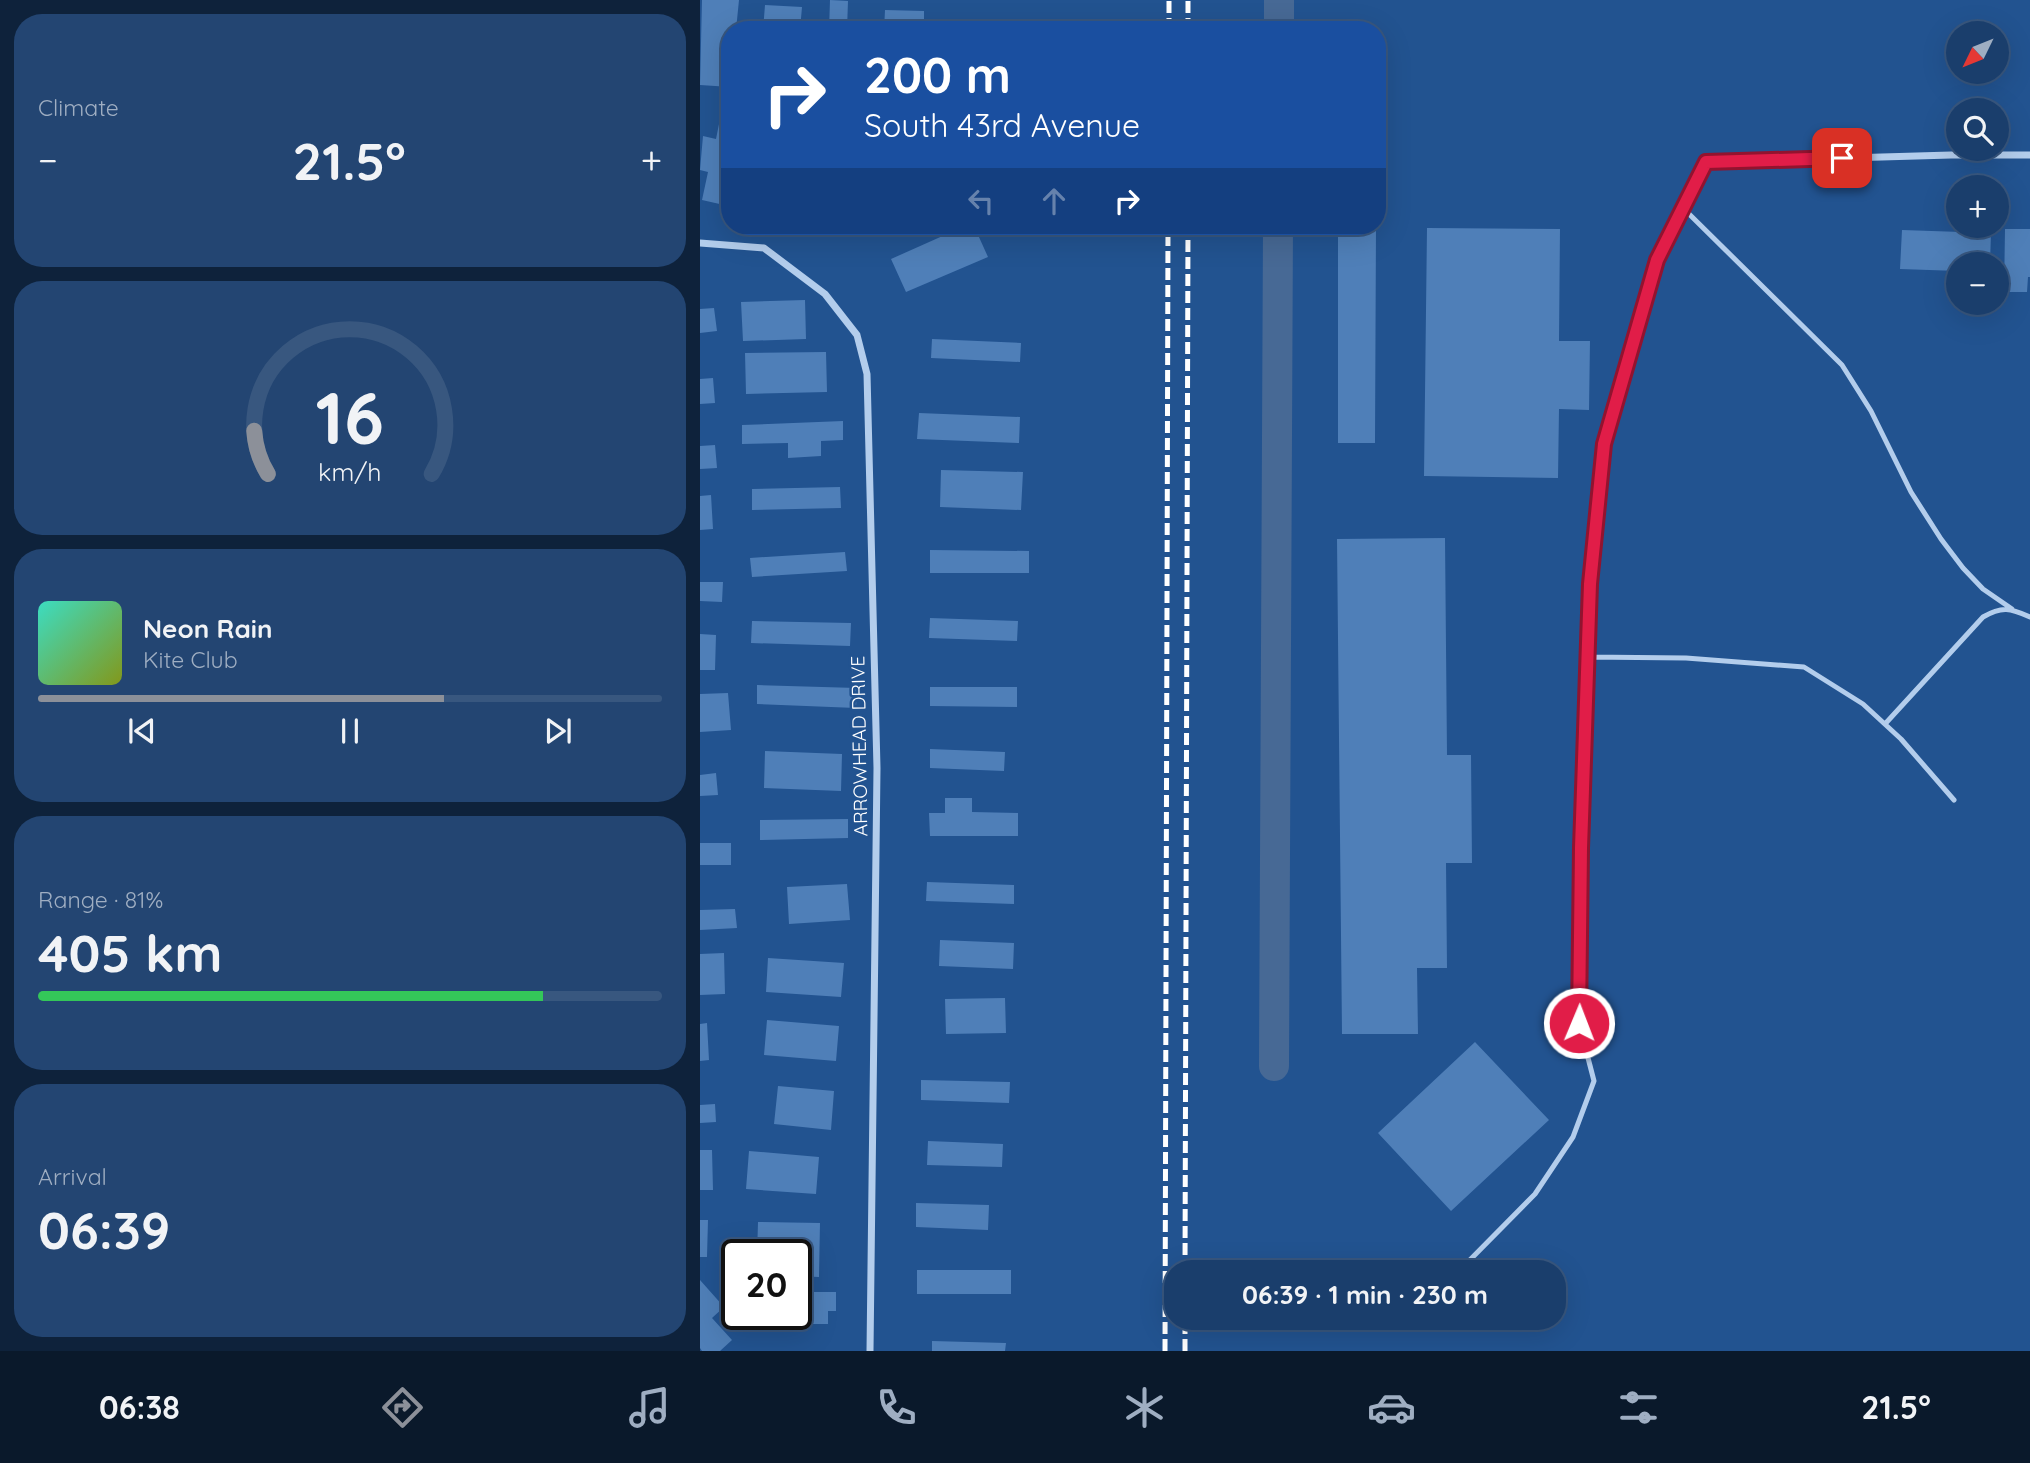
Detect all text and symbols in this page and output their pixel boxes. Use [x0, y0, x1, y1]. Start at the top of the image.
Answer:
north arrow [1946, 21, 2009, 84]
map controls [1946, 21, 2009, 315]
text: 200 m [864, 44, 1011, 105]
icon: right [749, 49, 840, 140]
text: Climate [38, 93, 119, 122]
button: search [1946, 98, 2009, 161]
text: South 43rd Avenue [864, 105, 1140, 145]
text: 21.5° [293, 128, 406, 193]
pin [1812, 128, 1872, 188]
text: − [38, 136, 58, 184]
text: + [641, 136, 662, 184]
icon: arrive [1823, 139, 1861, 177]
button: + [1946, 175, 2009, 238]
icon: left [962, 182, 1000, 220]
icon: ahead [1035, 182, 1073, 220]
icon: right [1108, 182, 1146, 220]
button: − [1946, 252, 2009, 315]
text: 16 [316, 372, 384, 463]
text: km/h [318, 456, 382, 487]
text: Neon Rain [143, 612, 272, 645]
text: Kite Club [143, 645, 238, 674]
street label: ARROWHEAD DRIVE [845, 656, 873, 836]
icon: previous [123, 712, 161, 750]
icon: pause [331, 712, 369, 750]
icon: next [539, 712, 577, 750]
text: Range · 81% [38, 885, 163, 914]
text: 405 km [38, 920, 223, 985]
position arrow [1542, 986, 1616, 1060]
text: Arrival [38, 1162, 107, 1191]
text: 06:39 [38, 1197, 170, 1262]
speed limit sign: 20 [721, 1239, 812, 1330]
text: 06:39 · 1 min · 230 m [1242, 1278, 1488, 1311]
icon: directions [378, 1383, 427, 1432]
icon: music [625, 1383, 674, 1432]
icon: phone [872, 1383, 921, 1432]
icon: climate [1120, 1383, 1169, 1432]
icon: car [1367, 1383, 1416, 1432]
icon: filters [1614, 1383, 1663, 1432]
text: 06:38 [99, 1387, 180, 1427]
text: 21.5° [1861, 1387, 1931, 1427]

